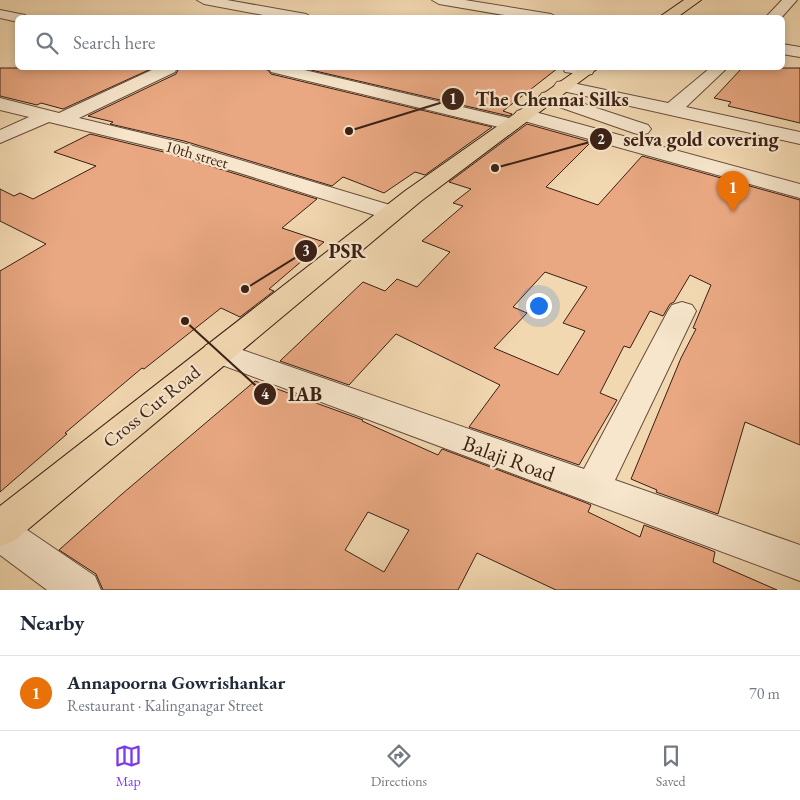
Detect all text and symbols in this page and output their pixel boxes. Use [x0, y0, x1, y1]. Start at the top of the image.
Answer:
search box [15, 15, 785, 70]
icon: search [33, 29, 61, 57]
text: Search here [73, 30, 155, 55]
callout: The Chennai Silks [440, 81, 639, 116]
text: The Chennai Silks [475, 86, 629, 112]
text: 1 [449, 89, 457, 108]
callout: selva gold covering [589, 121, 789, 156]
text: selva gold covering [623, 126, 780, 152]
text: 2 [597, 129, 605, 148]
street label: 10th street [163, 135, 231, 173]
pin: 1 [717, 171, 749, 212]
callout: PSR [294, 234, 376, 269]
text: PSR [328, 238, 366, 264]
text: 3 [302, 241, 310, 260]
your location [526, 293, 552, 319]
street label: Cross Cut Road [97, 359, 205, 453]
callout: IAB [253, 377, 332, 412]
text: IAB [288, 381, 322, 407]
text: 4 [261, 384, 270, 403]
street label: Balaji Road [459, 428, 560, 489]
text: Nearby [20, 609, 84, 636]
text: Annapoorna Gowrishankar [67, 670, 285, 695]
text: 1 [32, 683, 40, 704]
text: 70 m [749, 683, 780, 704]
text: Restaurant · Kalinganagar Street [67, 695, 263, 716]
tab: Map [114, 742, 142, 790]
tab: Directions [371, 742, 427, 790]
tab: Saved [656, 742, 686, 790]

